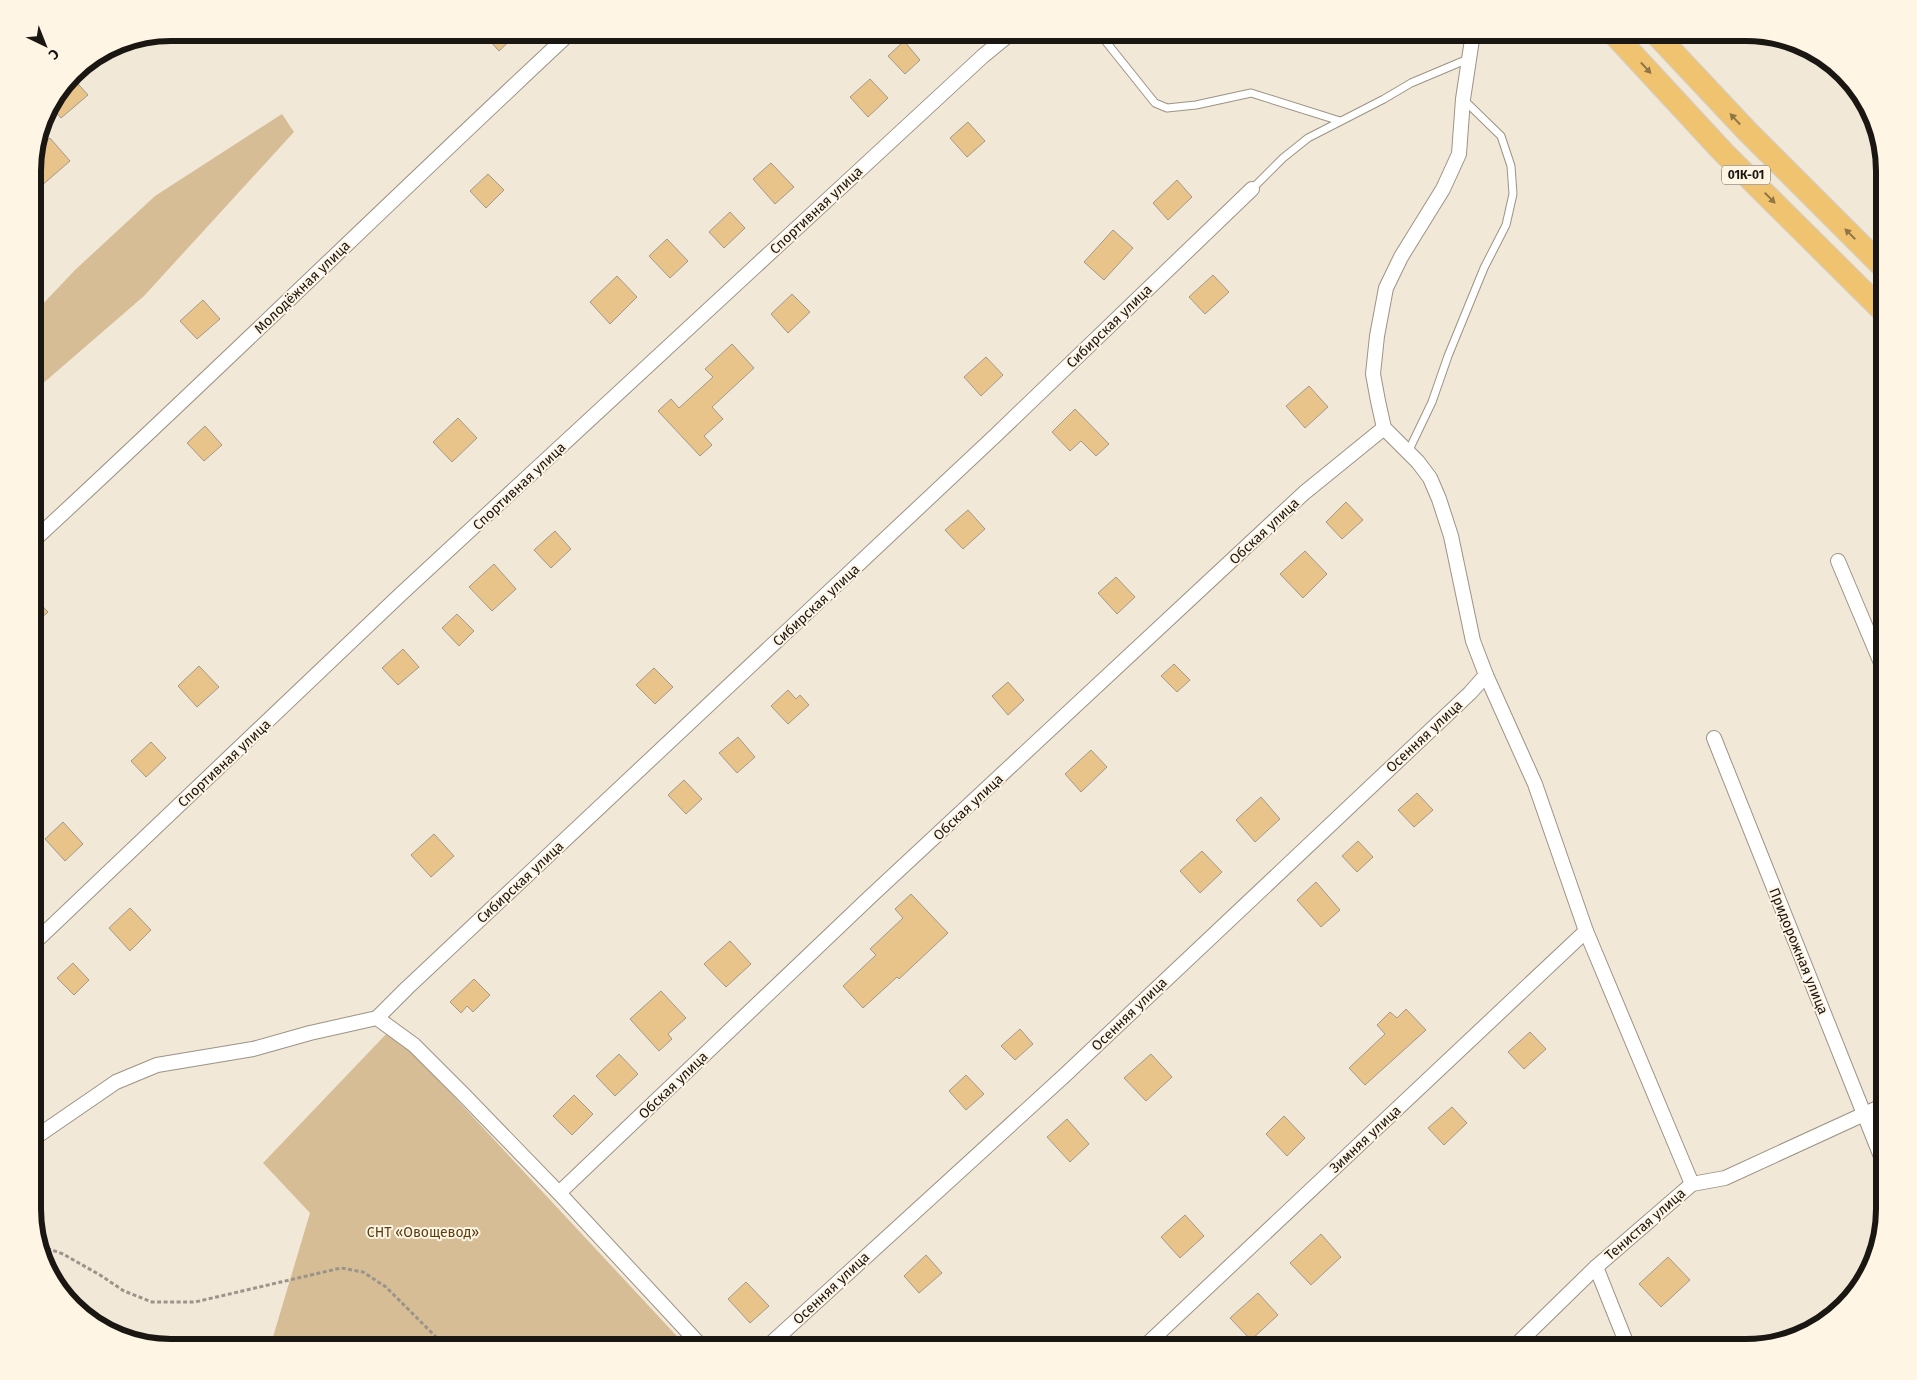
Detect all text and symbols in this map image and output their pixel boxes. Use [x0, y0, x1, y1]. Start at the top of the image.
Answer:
north arrow [20, 20, 70, 70]
text: С [45, 45, 62, 63]
one-way arrow [1640, 62, 1652, 74]
one-way arrow [1729, 113, 1741, 125]
street label: Спортивная улица [766, 163, 866, 258]
road number: 01К-01 [1722, 166, 1770, 184]
one-way arrow [1764, 192, 1776, 204]
one-way arrow [1844, 228, 1856, 240]
street label: Молодёжная улица [251, 237, 354, 337]
street label: Сибирская улица [1063, 281, 1156, 372]
street label: Спортивная улица [469, 439, 569, 534]
street label: Обская улица [1226, 495, 1303, 568]
street label: Сибирская улица [769, 561, 863, 650]
street label: Осенняя улица [1383, 697, 1466, 776]
street label: Спортивная улица [174, 716, 274, 811]
street label: Обская улица [930, 771, 1007, 844]
street label: Сибирская улица [473, 838, 567, 927]
street label: Придорожная улица [1765, 885, 1832, 1017]
street label: Осенняя улица [1088, 974, 1171, 1055]
street label: Обская улица [635, 1048, 711, 1123]
street label: Зимняя улица [1326, 1102, 1405, 1177]
street label: Тенистая улица [1602, 1185, 1689, 1264]
park label: СНТ «Овощевод» [367, 1224, 479, 1241]
street label: Осенняя улица [790, 1249, 873, 1328]

